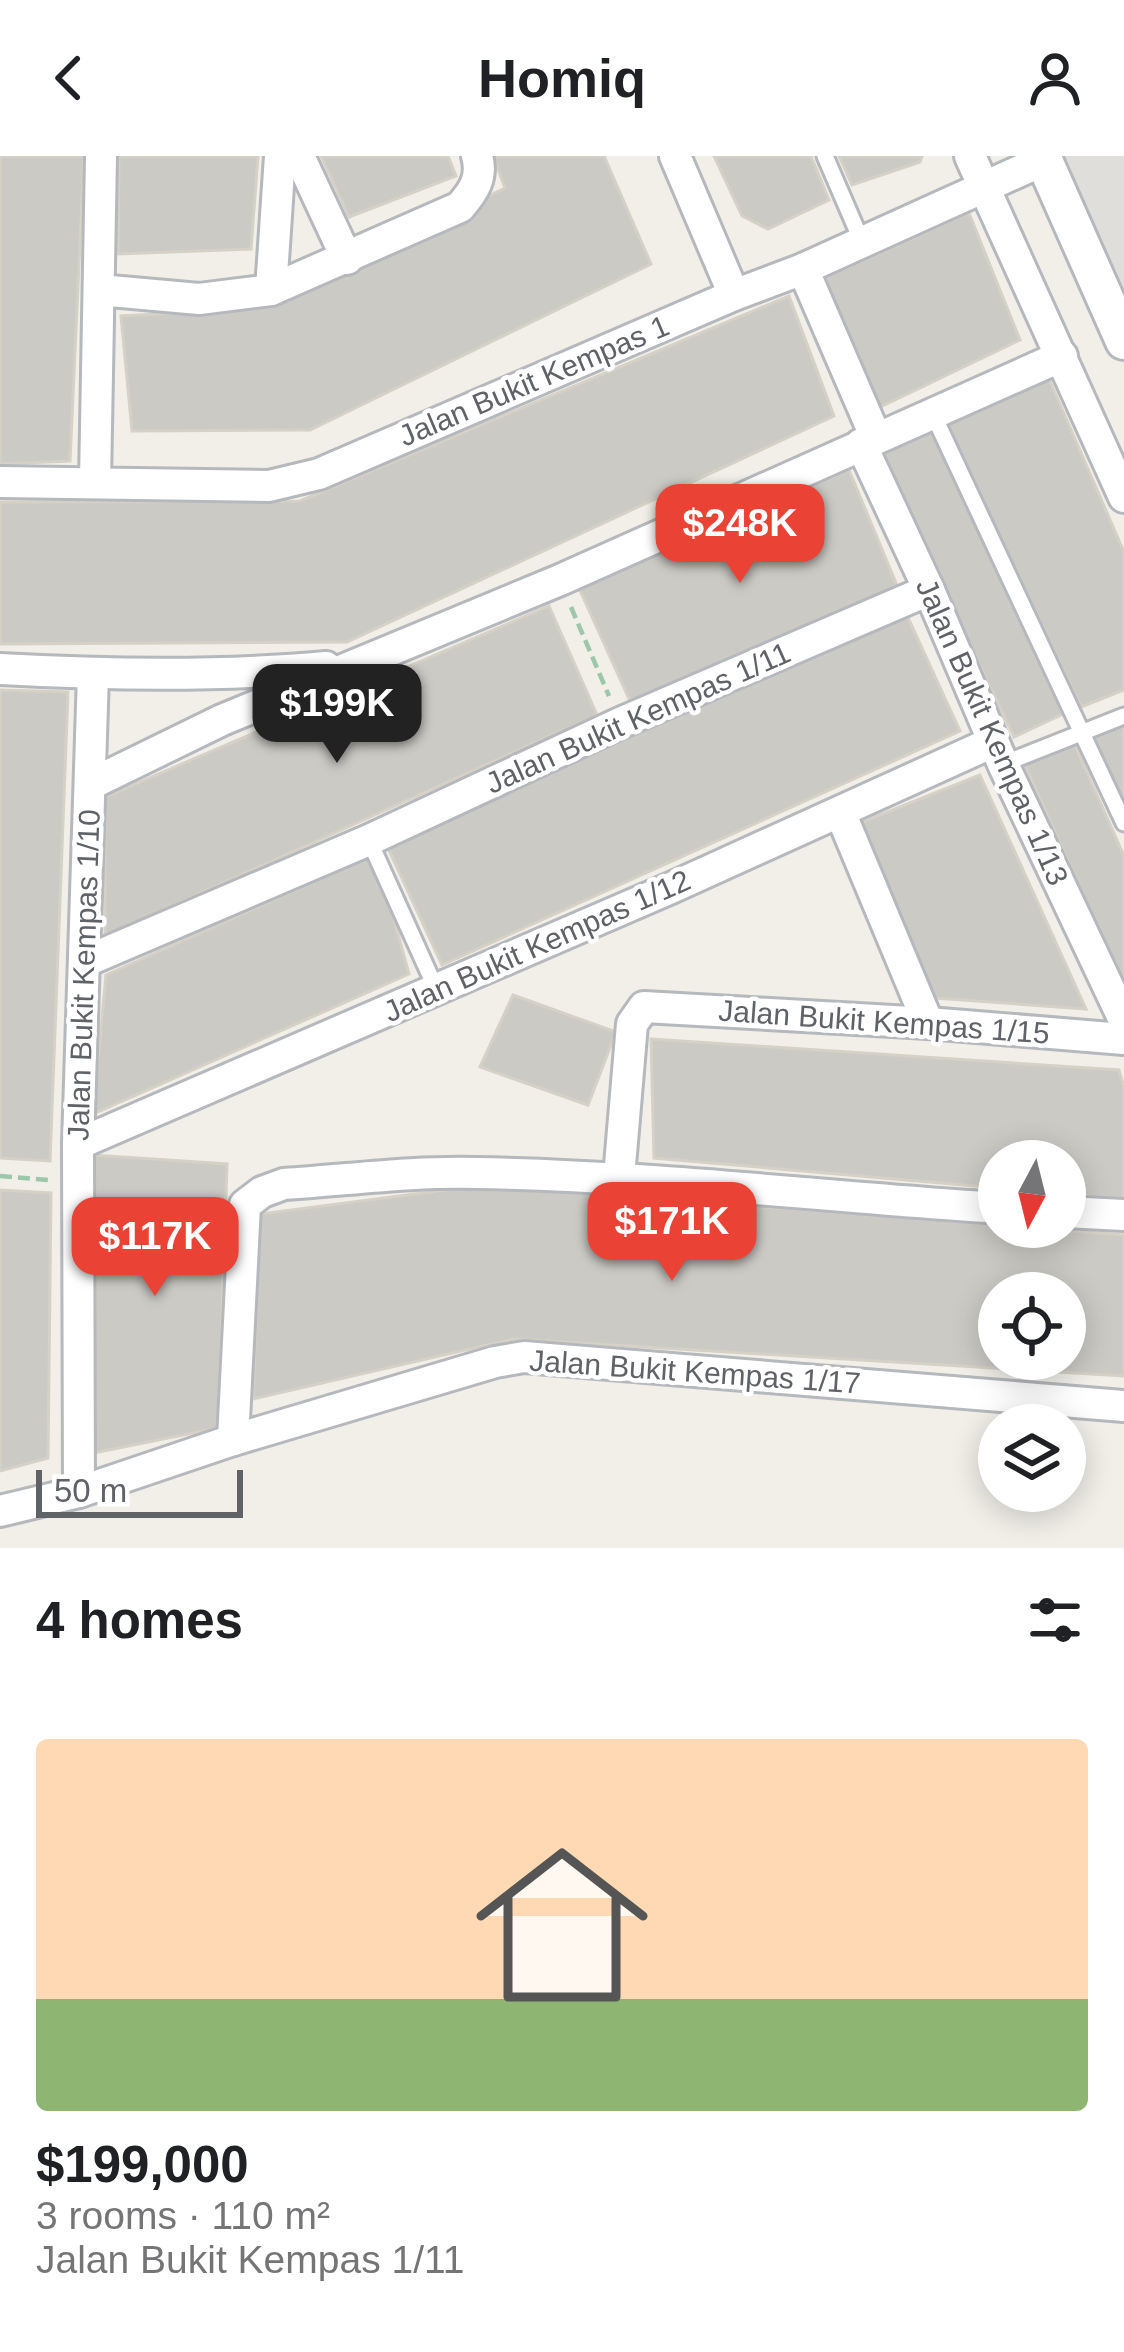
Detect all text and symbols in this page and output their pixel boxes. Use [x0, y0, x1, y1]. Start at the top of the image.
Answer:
icon: back [36, 45, 102, 111]
icon: person [1022, 45, 1088, 111]
text: Homiq [478, 48, 646, 108]
street label: Jalan Bukit Kempas 1 [394, 309, 674, 452]
pin: $248K [656, 484, 824, 586]
text: $248K [683, 501, 797, 544]
street label: Jalan Bukit Kempas 1/13 [910, 573, 1075, 890]
street label: Jalan Bukit Kempas 1/11 [481, 635, 795, 800]
pin: $199K [253, 664, 421, 766]
text: $199K [280, 681, 394, 724]
street label: Jalan Bukit Kempas 1/10 [61, 809, 106, 1141]
street label: Jalan Bukit Kempas 1/12 [378, 863, 695, 1028]
street label: Jalan Bukit Kempas 1/15 [717, 993, 1051, 1050]
north arrow [978, 1140, 1086, 1248]
map controls [978, 1140, 1086, 1512]
pin: $171K [588, 1182, 756, 1284]
pin: $117K [71, 1197, 239, 1299]
text: $171K [615, 1199, 729, 1242]
text: $117K [99, 1214, 211, 1257]
button: locate [978, 1272, 1086, 1380]
street label: Jalan Bukit Kempas 1/17 [528, 1343, 862, 1400]
button: layers [978, 1404, 1086, 1512]
scale bar [36, 1464, 243, 1517]
text: 50 m [54, 1472, 127, 1509]
icon: filters [1022, 1587, 1088, 1653]
text: 4 homes [36, 1592, 243, 1649]
icon: home [454, 1817, 670, 2033]
text: $199,000 [36, 2136, 249, 2193]
text: 3 rooms · 110 m² [36, 2194, 330, 2237]
text: Jalan Bukit Kempas 1/11 [36, 2238, 465, 2281]

